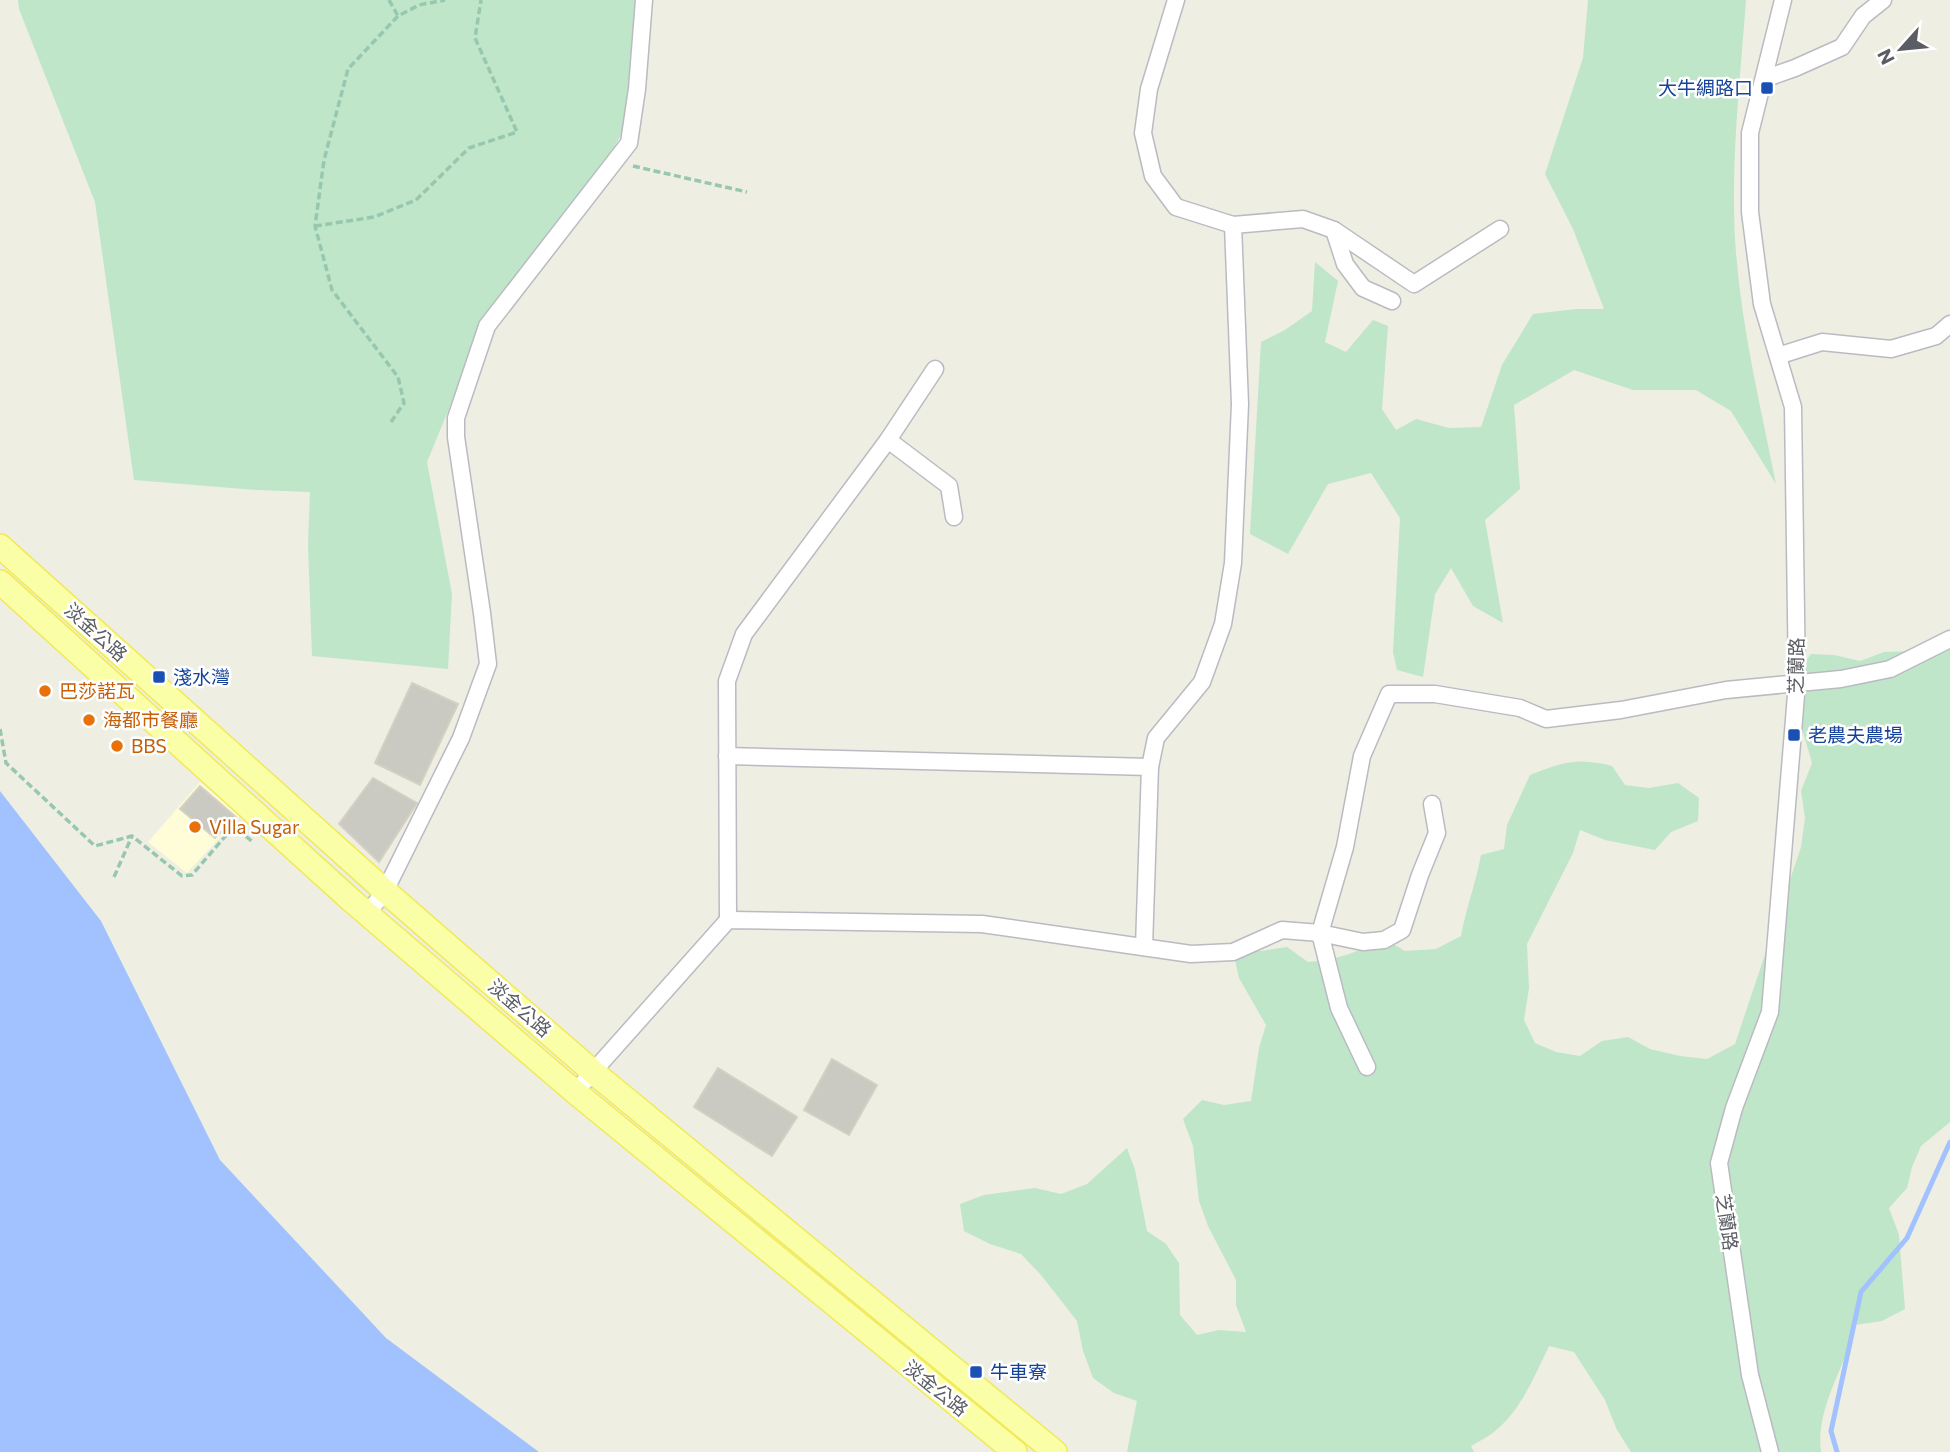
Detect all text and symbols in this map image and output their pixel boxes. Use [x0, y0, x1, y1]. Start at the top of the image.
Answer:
north arrow [1866, 14, 1936, 84]
text: N [1872, 45, 1899, 69]
place label: 大牛綢路口 [1658, 76, 1753, 99]
marker: 大牛綢路口 [1759, 80, 1775, 96]
street label: 淡金公路 [60, 598, 132, 666]
street label: 芝蘭路 [1784, 637, 1807, 695]
place label: 淺水灣 [173, 665, 230, 688]
marker: 淺水灣 [151, 669, 167, 685]
place label: 巴莎諾瓦 [59, 679, 135, 702]
marker: 巴莎諾瓦 [37, 683, 53, 699]
place label: 海都市餐廳 [103, 708, 198, 731]
marker: 海都市餐廳 [81, 712, 97, 728]
place label: 老農夫農場 [1808, 723, 1903, 746]
marker: 老農夫農場 [1786, 727, 1802, 743]
place label: BBS [131, 734, 167, 757]
marker: BBS [109, 738, 125, 754]
place label: Villa Sugar [209, 815, 300, 838]
marker: Villa Sugar [187, 819, 203, 835]
street label: 淡金公路 [484, 974, 557, 1041]
street label: 芝蘭路 [1712, 1192, 1743, 1252]
street label: 淡金公路 [900, 1355, 973, 1420]
place label: 牛車寮 [990, 1360, 1047, 1383]
marker: 牛車寮 [968, 1364, 984, 1380]

